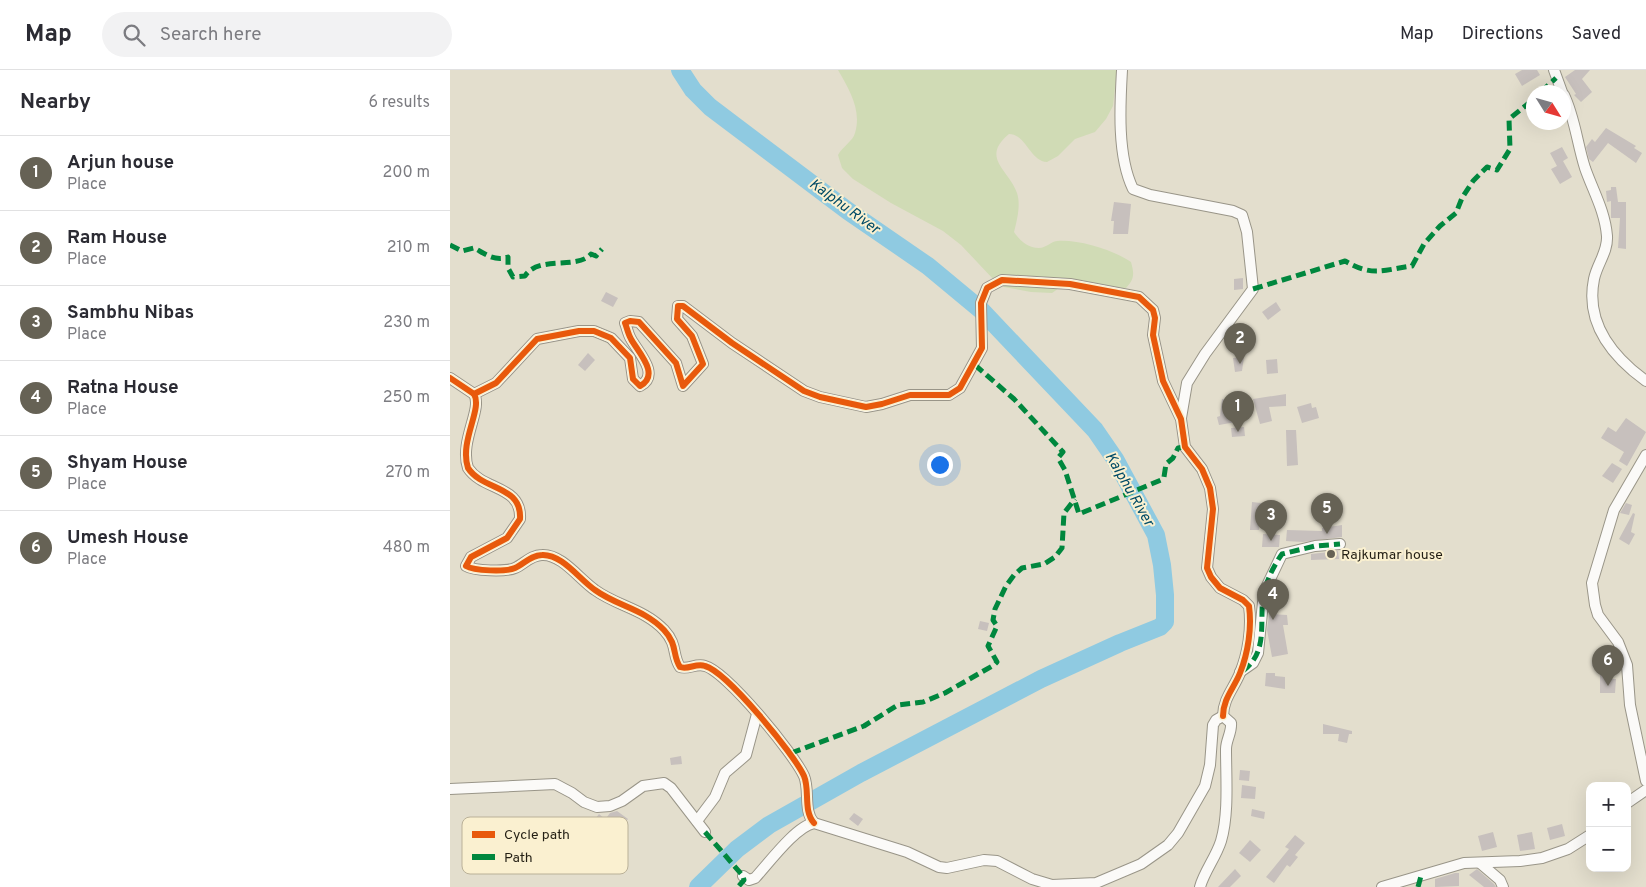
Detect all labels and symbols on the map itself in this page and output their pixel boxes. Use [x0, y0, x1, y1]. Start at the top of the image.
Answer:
north arrow [1526, 85, 1571, 130]
water label: Kalphu River [805, 175, 884, 240]
pin: 2 [1224, 323, 1256, 364]
pin: 1 [1222, 391, 1254, 432]
water label: Kalphu River [1100, 449, 1158, 531]
your location [927, 452, 953, 478]
pin: 5 [1311, 493, 1343, 534]
pin: 3 [1255, 500, 1287, 541]
place label: Rajkumar house [1341, 547, 1443, 564]
marker: Rajkumar house [1325, 548, 1337, 560]
pin: 4 [1257, 579, 1289, 620]
pin: 6 [1592, 645, 1624, 686]
legend [462, 817, 628, 874]
text: Cycle path [504, 827, 570, 844]
text: Path [504, 850, 533, 867]

